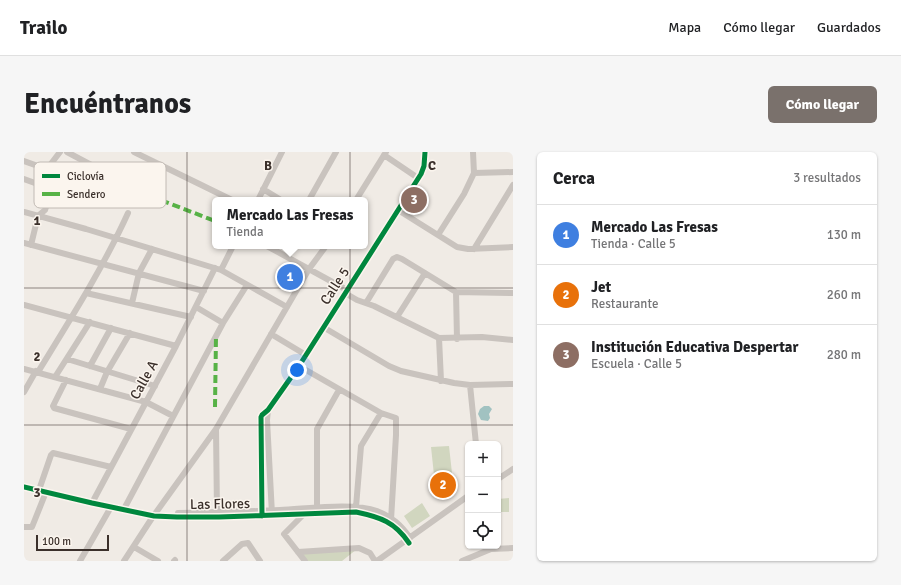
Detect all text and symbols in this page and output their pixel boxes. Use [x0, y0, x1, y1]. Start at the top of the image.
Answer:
text: Trailo [20, 16, 67, 40]
text: Mapa [668, 19, 701, 36]
text: Cómo llegar [723, 19, 795, 36]
text: Guardados [817, 19, 881, 36]
button: Cómo llegar [768, 86, 877, 123]
text: Encuéntranos [24, 87, 191, 121]
text: B [264, 158, 272, 174]
text: C [428, 158, 436, 174]
legend [34, 162, 166, 208]
text: Cerca [553, 168, 595, 189]
text: Ciclovía [67, 170, 105, 183]
text: 3 resultados [793, 170, 861, 186]
pin: 3 [401, 185, 427, 215]
text: Sendero [67, 188, 106, 201]
popup [212, 197, 368, 249]
text: Mercado Las Fresas [227, 206, 353, 224]
text: 1 [33, 213, 41, 229]
text: Mercado Las Fresas [591, 218, 718, 236]
text: Tienda [227, 224, 264, 240]
text: 1 [562, 227, 570, 243]
text: 130 m [827, 227, 861, 243]
text: Tienda · Calle 5 [591, 236, 676, 252]
pin: 1 [277, 262, 303, 292]
street label: Calle 5 [317, 264, 353, 308]
text: Jet [591, 278, 611, 296]
text: 2 [562, 287, 570, 303]
text: 260 m [827, 287, 861, 303]
text: Restaurante [591, 296, 658, 312]
text: Institución Educativa Despertar [591, 338, 798, 356]
text: 3 [562, 347, 570, 363]
text: 280 m [827, 347, 861, 363]
text: 2 [33, 349, 41, 365]
text: Escuela · Calle 5 [591, 356, 682, 372]
street label: Calle A [126, 357, 162, 403]
your location [287, 360, 307, 380]
map controls [465, 441, 501, 549]
button: + [465, 441, 501, 477]
pin: 2 [430, 470, 456, 500]
button: − [465, 477, 501, 513]
text: 3 [33, 485, 41, 501]
street label: Las Flores [190, 495, 250, 513]
button: locate [465, 513, 501, 549]
scale bar [36, 533, 109, 552]
text: 100 m [42, 535, 71, 548]

